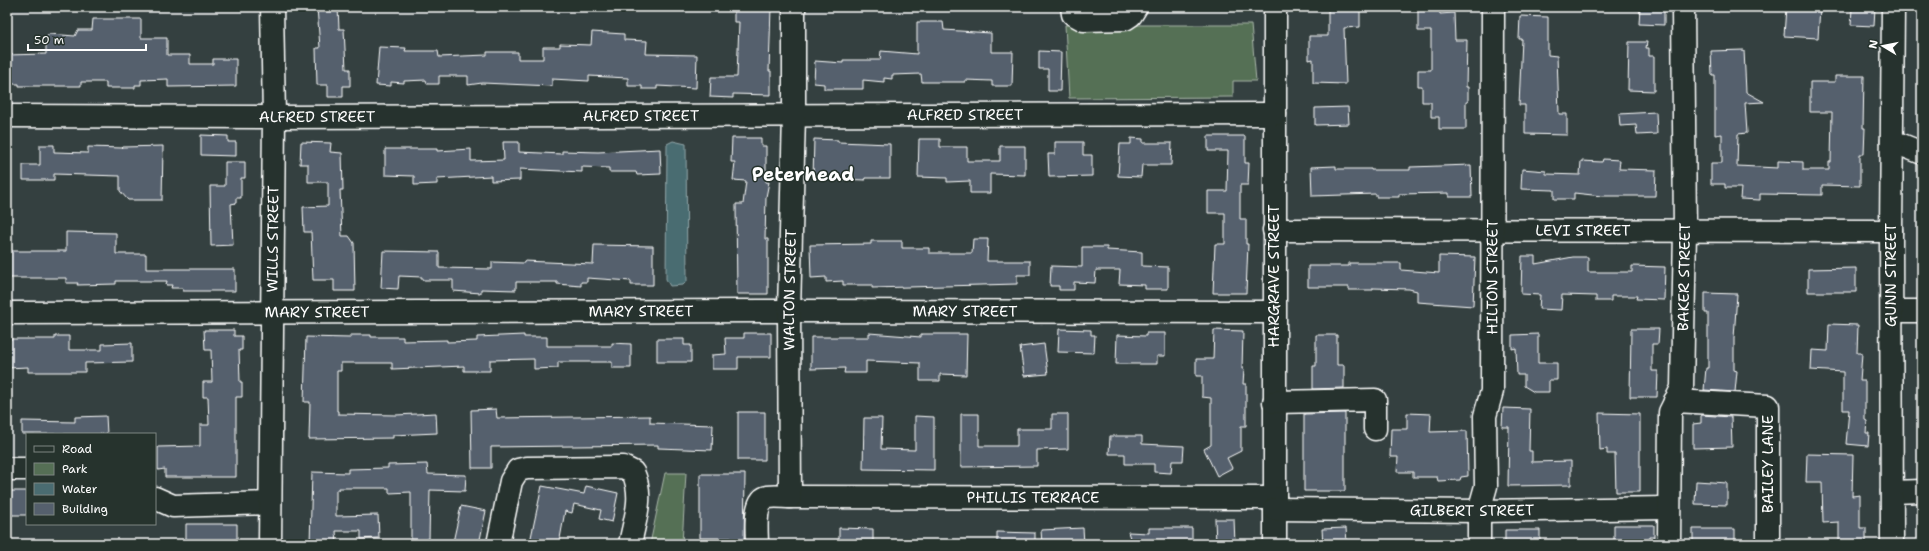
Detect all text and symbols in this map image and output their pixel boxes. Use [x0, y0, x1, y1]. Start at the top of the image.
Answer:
scale bar [28, 26, 146, 52]
north arrow [1863, 26, 1903, 66]
text: 50 m [34, 32, 64, 48]
text: N [1866, 38, 1882, 50]
street label: ALFRED STREET [907, 105, 1023, 125]
street label: ALFRED STREET [583, 106, 699, 126]
street label: ALFRED STREET [259, 107, 375, 127]
district label: Peterhead [752, 162, 854, 187]
street label: WILLS STREET [262, 185, 283, 293]
street label: HARGRAVE STREET [1264, 204, 1284, 348]
street label: HILTON STREET [1482, 219, 1502, 335]
street label: LEVI STREET [1535, 220, 1631, 241]
street label: BAKER STREET [1673, 222, 1695, 331]
street label: GUNN STREET [1881, 223, 1901, 327]
street label: WALTON STREET [779, 229, 801, 350]
street label: MARY STREET [588, 301, 693, 322]
street label: MARY STREET [912, 301, 1017, 321]
street label: MARY STREET [264, 302, 370, 322]
street label: BAILEY LANE [1758, 415, 1778, 513]
legend [26, 433, 156, 525]
text: Road [62, 441, 93, 457]
text: Park [62, 461, 88, 477]
text: Water [62, 481, 98, 497]
street label: PHILLIS TERRACE [966, 487, 1100, 508]
street label: GILBERT STREET [1410, 500, 1534, 521]
text: Building [62, 501, 108, 517]

